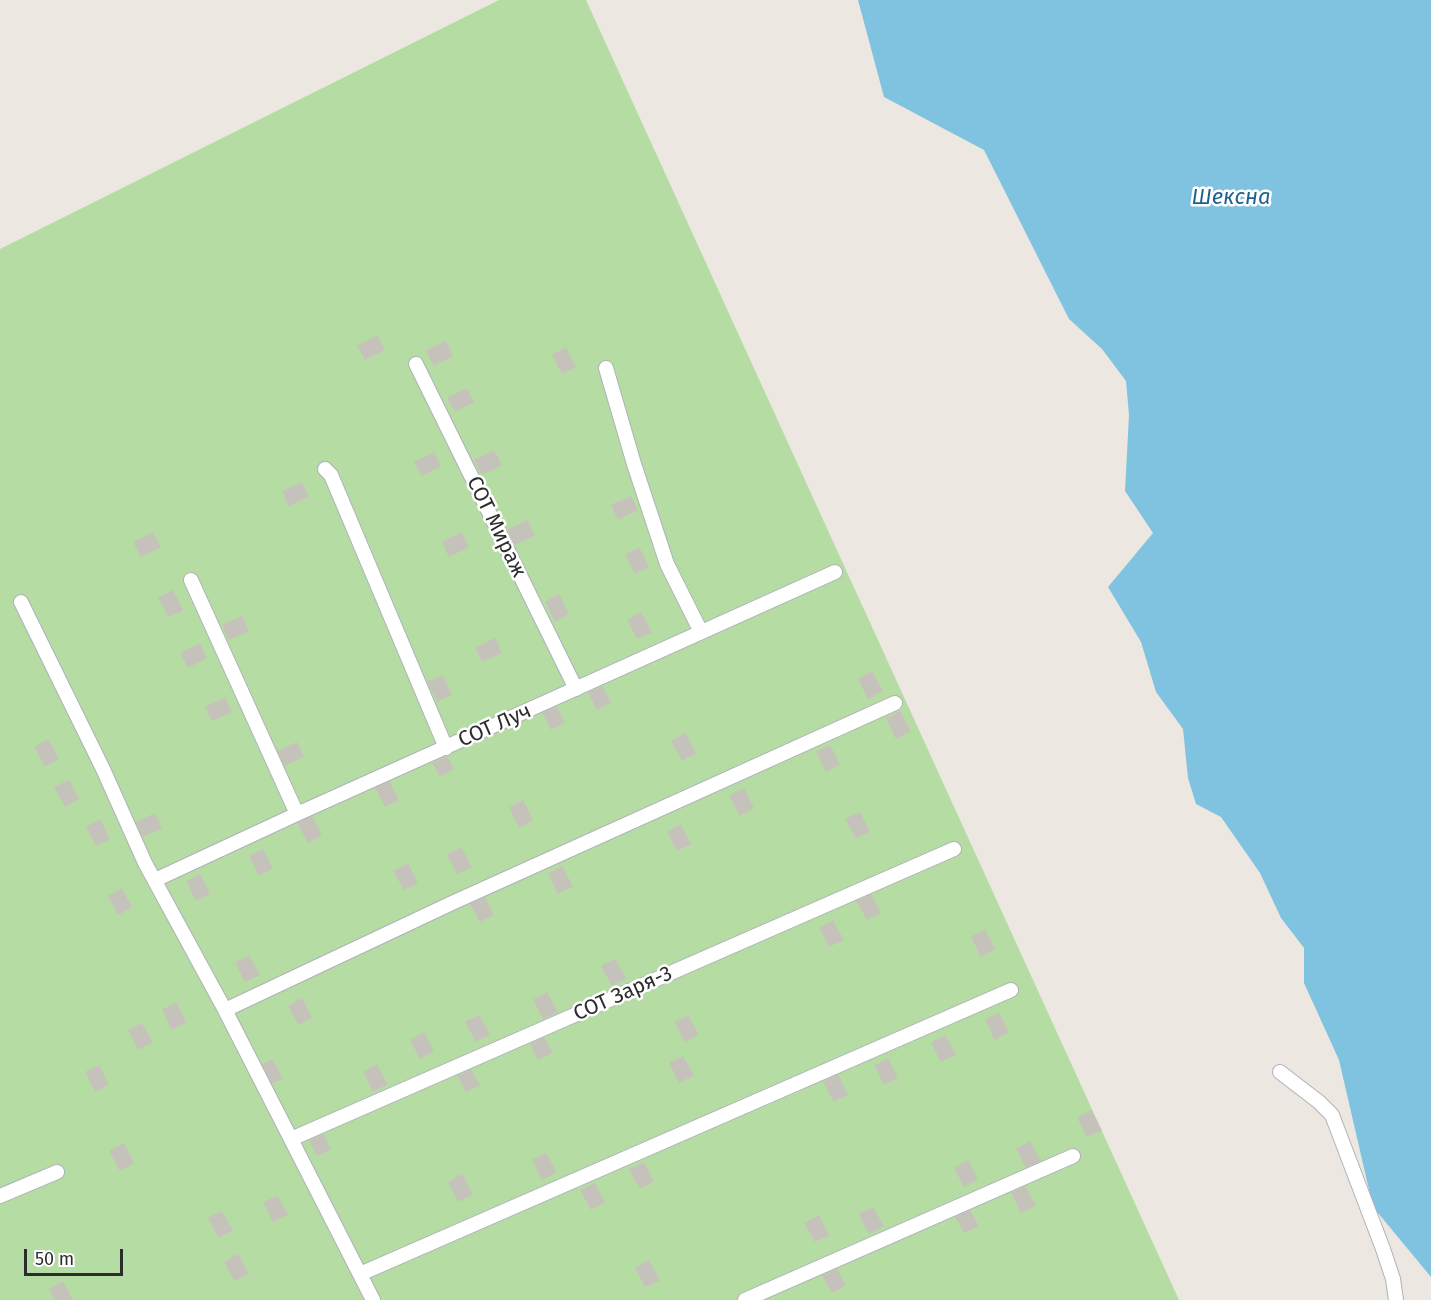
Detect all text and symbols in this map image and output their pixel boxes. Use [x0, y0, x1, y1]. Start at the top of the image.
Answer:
water label: Шексна [1192, 185, 1270, 211]
street label: СОТ Мираж [461, 472, 531, 582]
street label: СОТ Луч [455, 699, 535, 753]
street label: СОТ Заря-3 [570, 961, 676, 1027]
scale bar [27, 1237, 126, 1275]
text: 50 m [35, 1248, 74, 1270]

